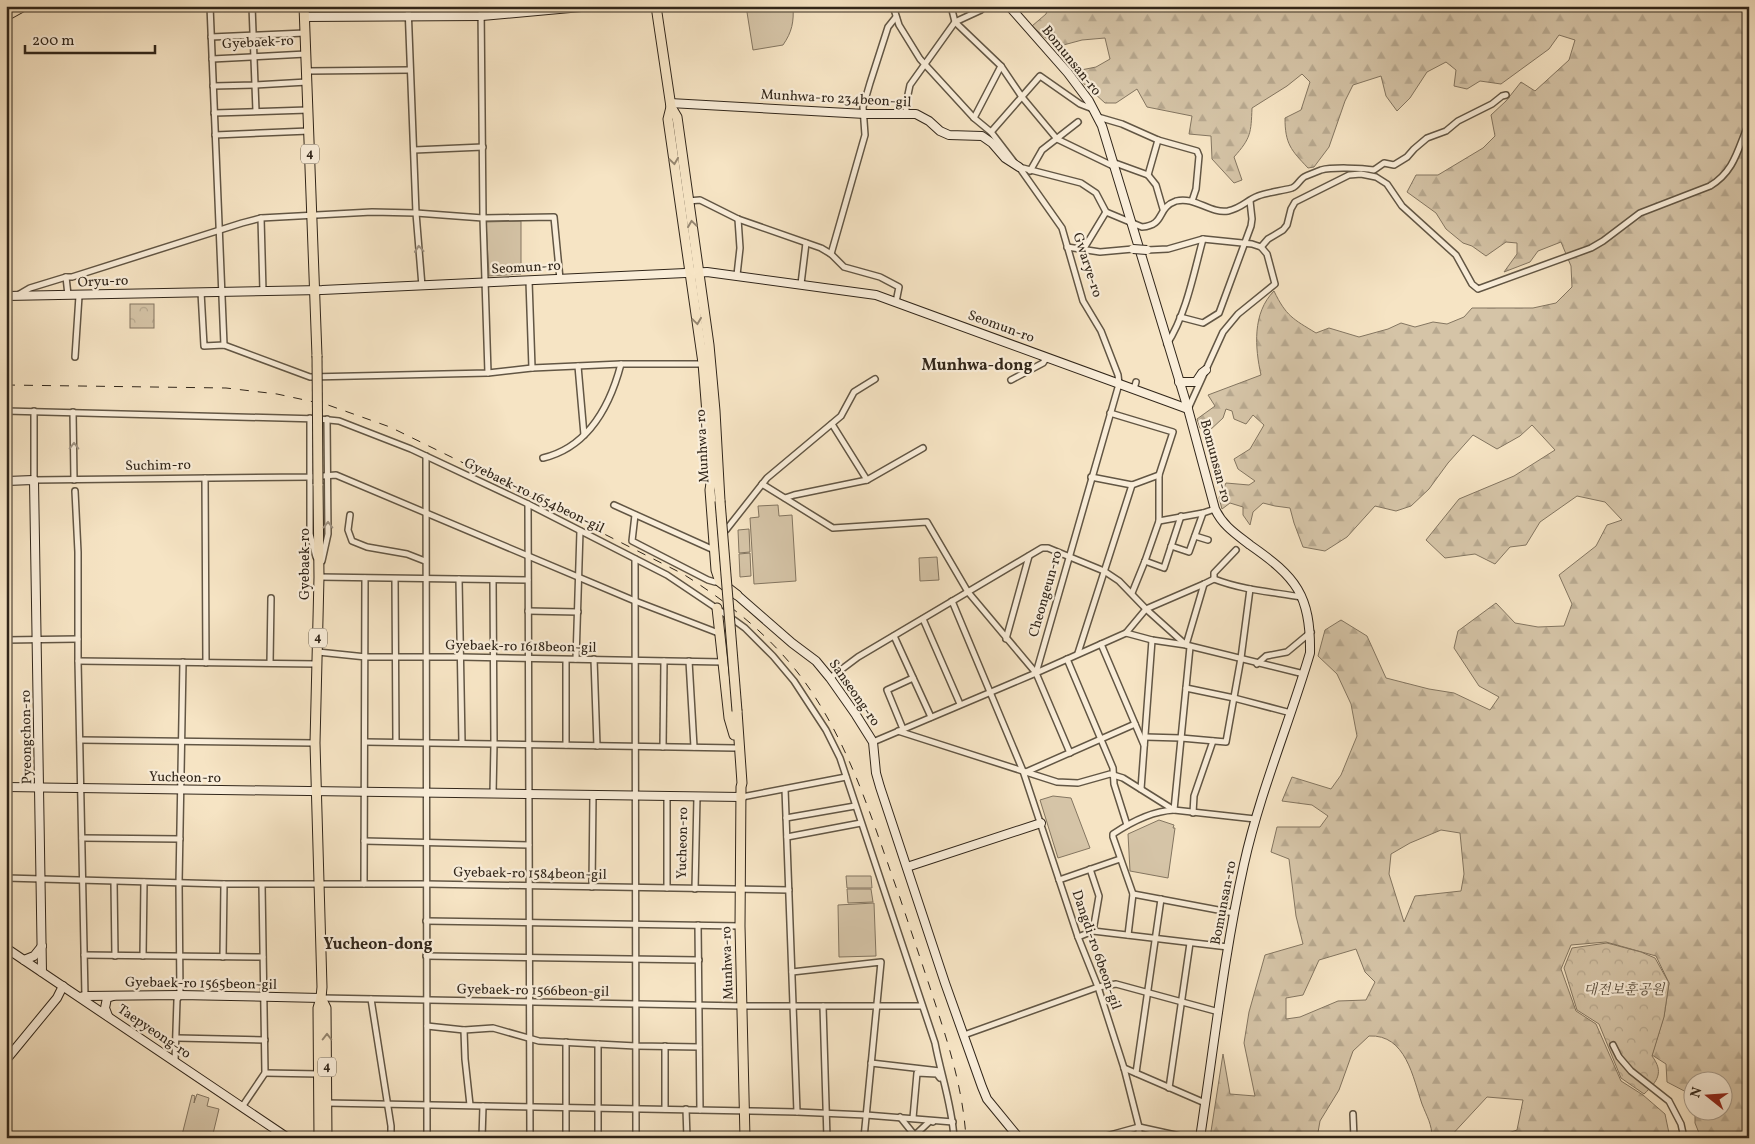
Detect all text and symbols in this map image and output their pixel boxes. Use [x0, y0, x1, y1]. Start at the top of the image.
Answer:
scale bar [25, 22, 155, 54]
street label: Bomunsan-ro [1037, 22, 1105, 100]
text: 200 m [32, 31, 75, 52]
street label: Gyebaek-ro [222, 32, 294, 54]
street label: Munhwa-ro 234beon-gil [760, 86, 912, 112]
road number: 4 [301, 144, 319, 164]
one-way arrow [668, 157, 679, 165]
one-way arrow [687, 220, 697, 228]
street label: Gwarye-ro [1068, 230, 1106, 300]
one-way arrow [413, 245, 424, 253]
street label: Seomun-ro [491, 257, 561, 279]
street label: Oryu-ro [77, 272, 129, 292]
street label: Seomun-ro [965, 306, 1037, 348]
one-way arrow [691, 317, 702, 325]
district label: Munhwa-dong [922, 355, 1033, 377]
street label: Munhwa-ro [692, 409, 714, 483]
street label: Bomunsan-ro [1195, 417, 1235, 505]
one-way arrow [69, 442, 79, 450]
street label: Gyebaek-ro 1654beon-gil [461, 454, 607, 538]
street label: Suchim-ro [125, 456, 191, 476]
one-way arrow [322, 520, 333, 528]
street label: Gyebaek-ro [296, 528, 315, 600]
street label: Cheongeun-ro [1025, 549, 1067, 639]
road number: 4 [309, 628, 327, 648]
street label: Gyebaek-ro 1618beon-gil [445, 636, 597, 658]
street label: Sanseong-ro [824, 656, 884, 730]
street label: Pyeongchon-ro [17, 690, 37, 784]
street label: Yucheon-ro [149, 768, 221, 788]
street label: Yucheon-ro [673, 807, 693, 879]
street label: Bomunsan-ro [1207, 859, 1241, 947]
street label: Gyebaek-ro 1584beon-gil [453, 863, 607, 885]
street label: Dangdi-ro 6beon-gil [1067, 888, 1125, 1012]
street label: Munhwa-ro [717, 926, 739, 1000]
district label: Yucheon-dong [324, 934, 433, 956]
street label: Gyebaek-ro 1565beon-gil [125, 973, 277, 995]
street label: Gyebaek-ro 1566beon-gil [457, 980, 609, 1002]
park label: 대전보훈공원 [1583, 981, 1666, 1000]
street label: Taepyeong-ro [113, 1000, 195, 1064]
one-way arrow [322, 1032, 332, 1040]
road number: 4 [318, 1058, 336, 1076]
north arrow [1682, 1072, 1732, 1122]
text: N [1686, 1085, 1708, 1100]

